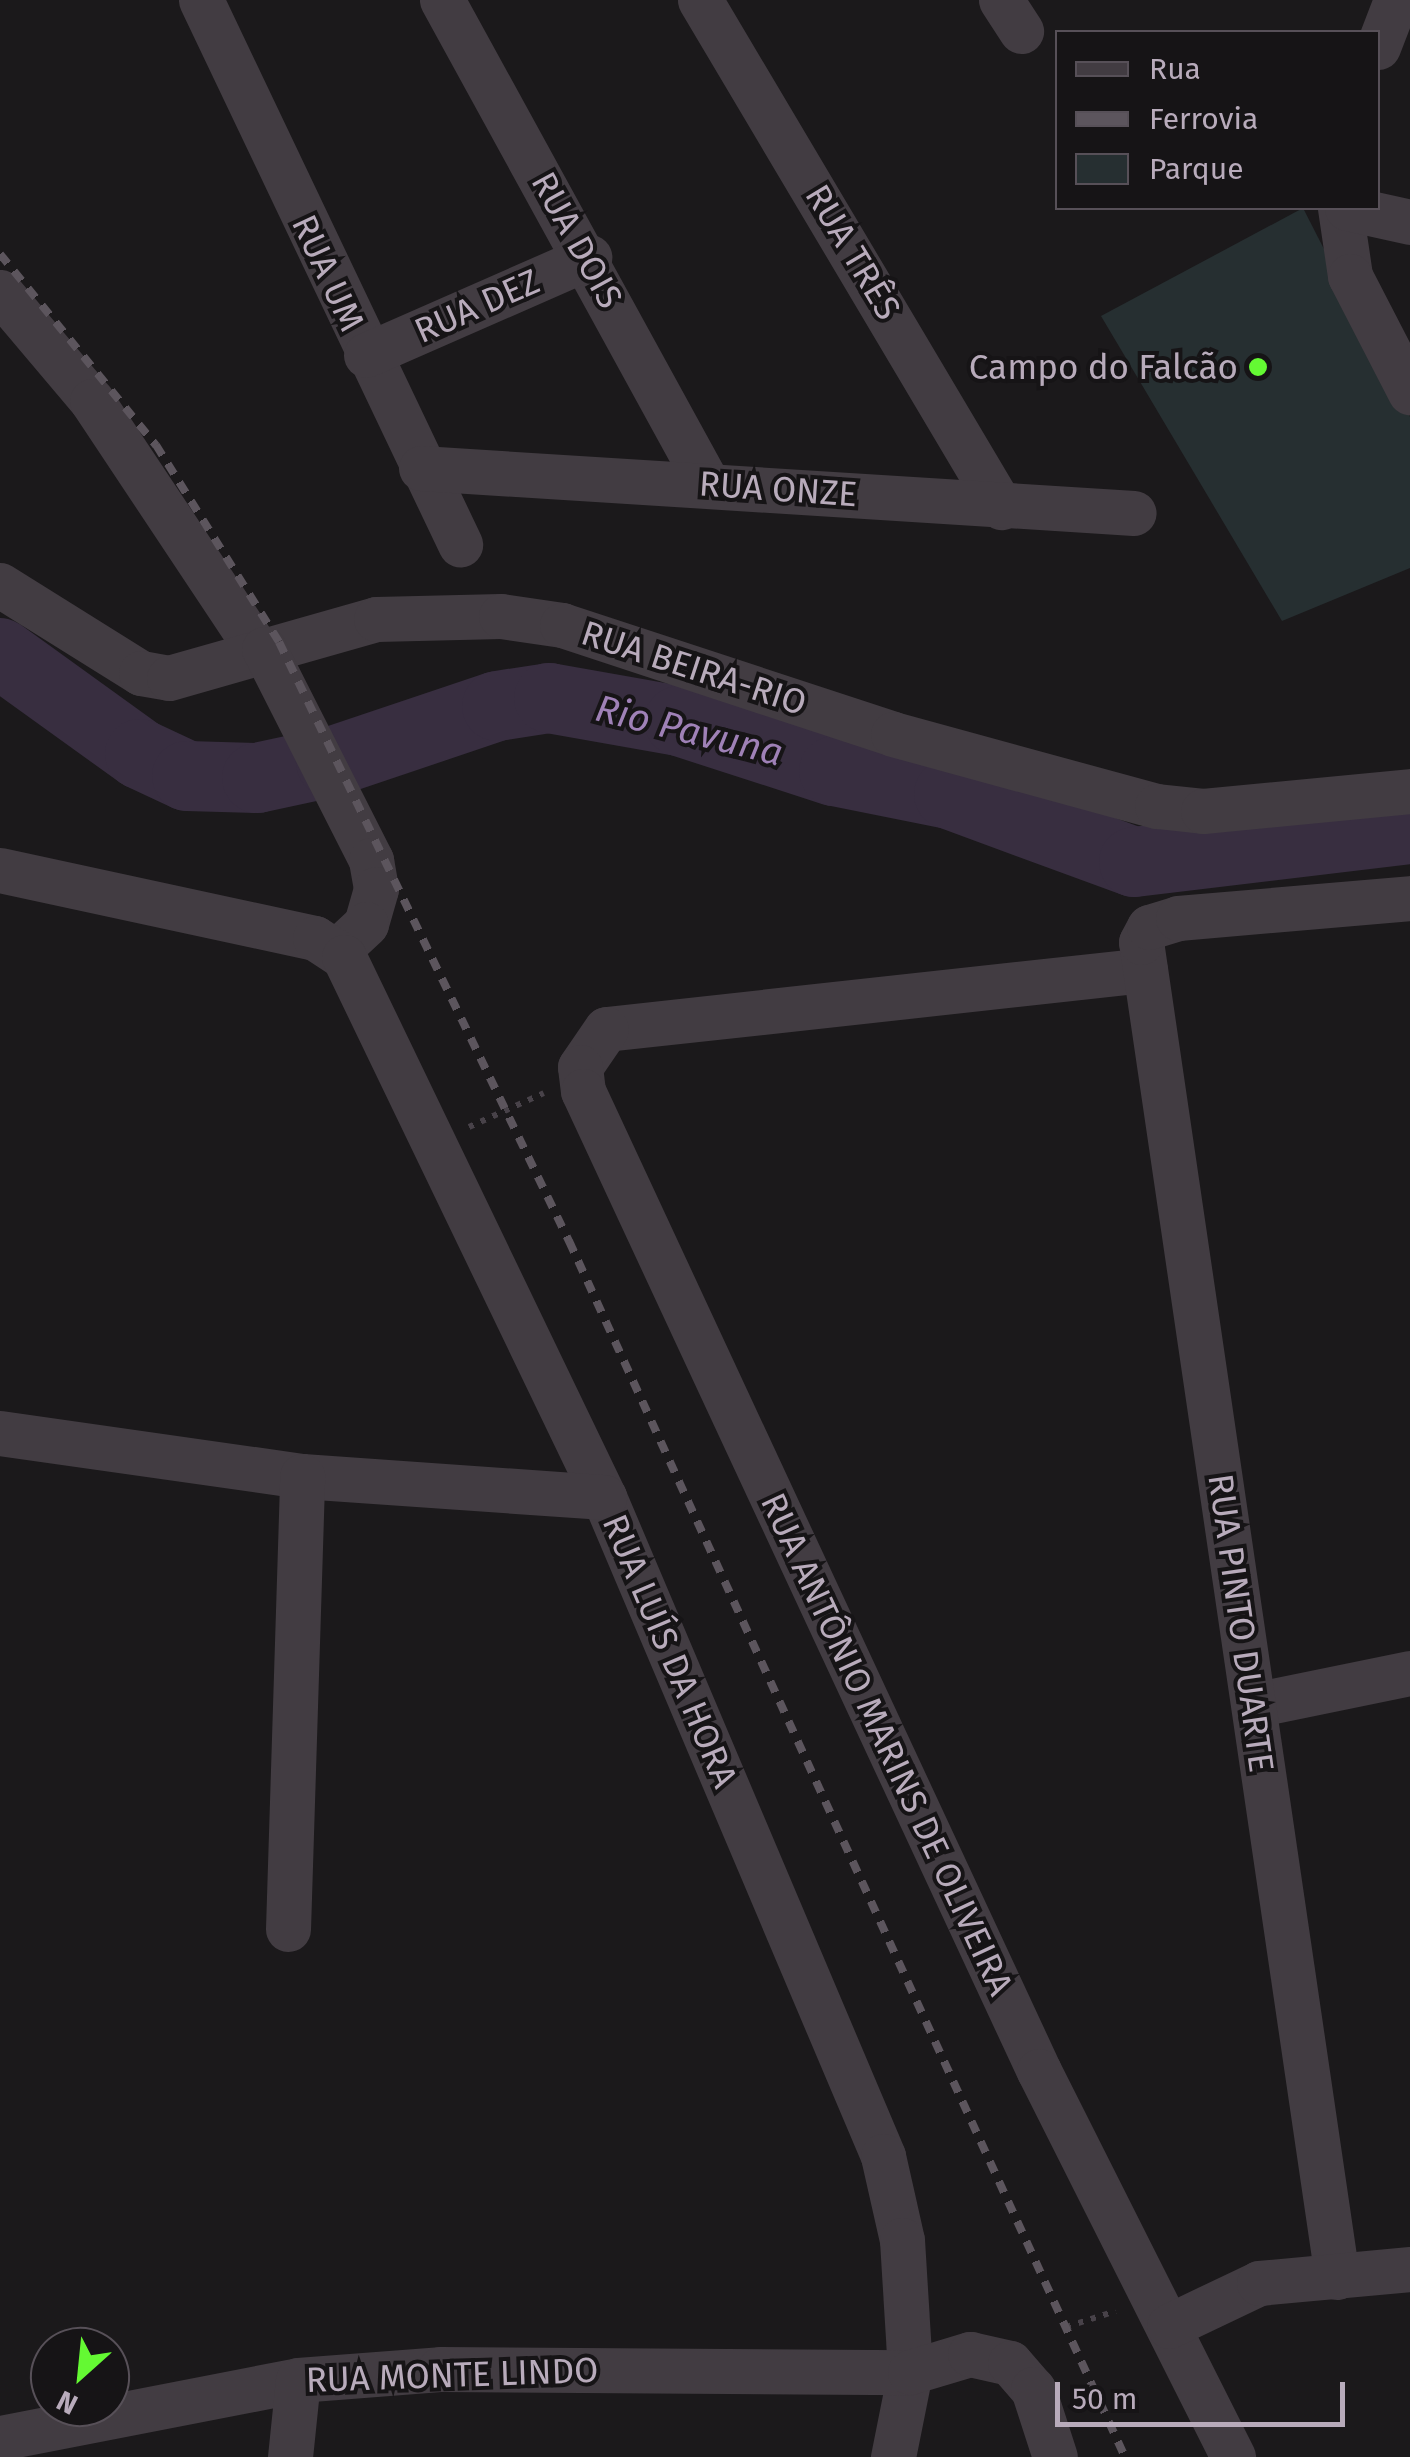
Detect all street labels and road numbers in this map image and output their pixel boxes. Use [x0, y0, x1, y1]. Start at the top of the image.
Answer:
street label: RUA DOIS [522, 165, 632, 315]
street label: RUA TRÊS [796, 177, 910, 327]
street label: RUA UM [283, 208, 373, 338]
street label: RUA DEZ [408, 260, 546, 352]
street label: RUA ONZE [698, 463, 858, 515]
street label: RUA BEIRA-RIO [576, 612, 812, 724]
street label: RUA PINTO DUARTE [1199, 1471, 1283, 1775]
street label: RUA ANTÔNIO MARINS DE OLIVEIRA [752, 1486, 1022, 2002]
street label: RUA LUÍS DA HORA [594, 1508, 746, 1794]
street label: RUA MONTE LINDO [305, 2349, 599, 2401]

